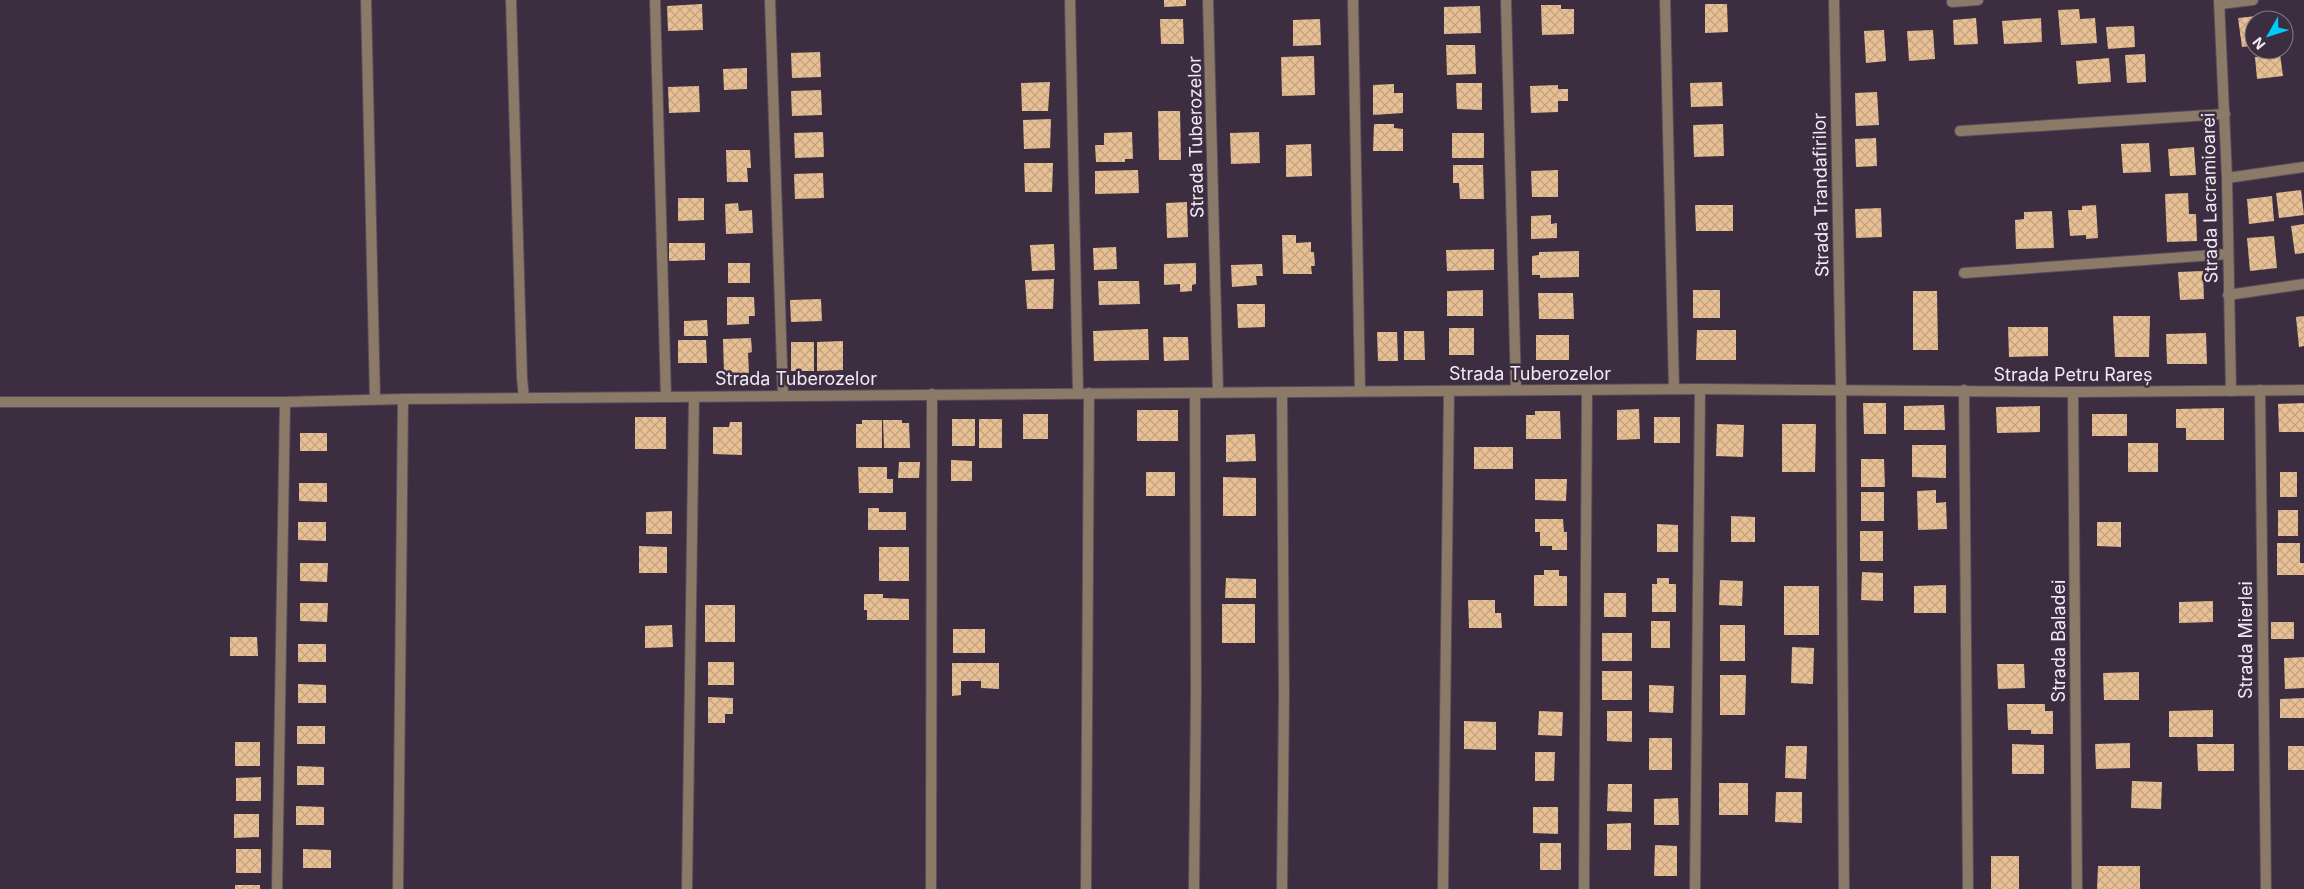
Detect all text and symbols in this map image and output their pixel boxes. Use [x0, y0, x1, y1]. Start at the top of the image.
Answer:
north arrow [2244, 10, 2294, 60]
text: N [2249, 34, 2268, 53]
street label: Strada Tuberozelor [1184, 56, 1207, 218]
street label: Strada Trandafirilor [1809, 113, 1832, 277]
street label: Strada Lacramioarei [2198, 113, 2221, 283]
street label: Strada Tuberozelor [1449, 363, 1611, 384]
street label: Strada Petru Rareș [1994, 364, 2152, 386]
street label: Strada Tuberozelor [715, 368, 877, 389]
street label: Strada Baladei [2048, 580, 2069, 702]
street label: Strada Mierlei [2235, 581, 2256, 699]

